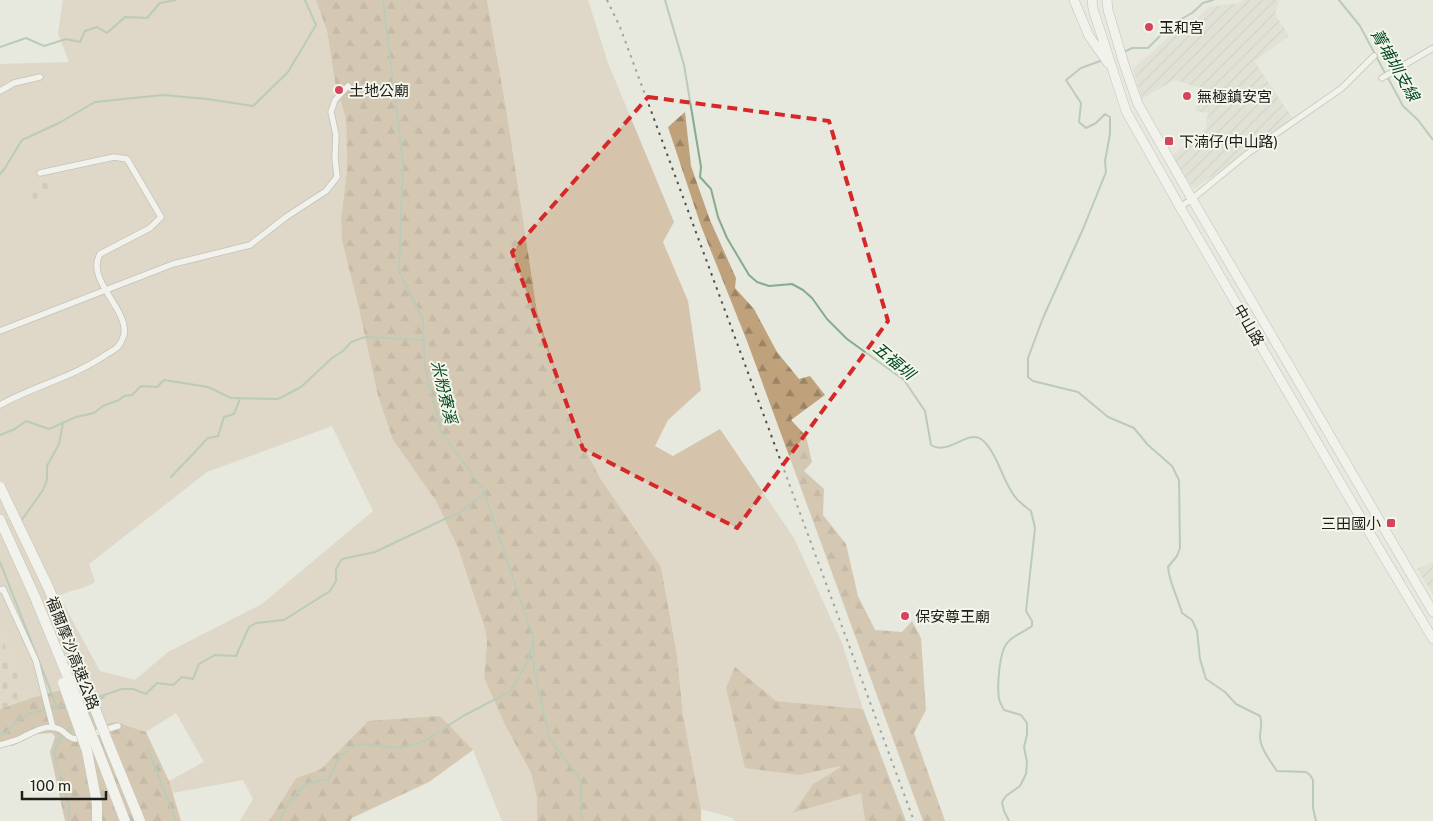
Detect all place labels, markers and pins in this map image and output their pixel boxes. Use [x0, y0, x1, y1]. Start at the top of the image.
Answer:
place label: 玉和宮 [1159, 19, 1204, 36]
marker: 玉和宮 [1143, 21, 1155, 33]
place label: 土地公廟 [349, 82, 409, 99]
marker: 土地公廟 [333, 84, 345, 96]
place label: 無極鎮安宮 [1197, 88, 1272, 105]
marker: 無極鎮安宮 [1181, 90, 1193, 102]
place label: 下湳仔(中山路) [1179, 133, 1278, 150]
marker: 下湳仔(中山路) [1163, 135, 1175, 147]
place label: 三田國小 [1321, 515, 1381, 532]
marker: 三田國小 [1385, 517, 1397, 529]
place label: 保安尊王廟 [915, 608, 990, 625]
marker: 保安尊王廟 [899, 610, 911, 622]

